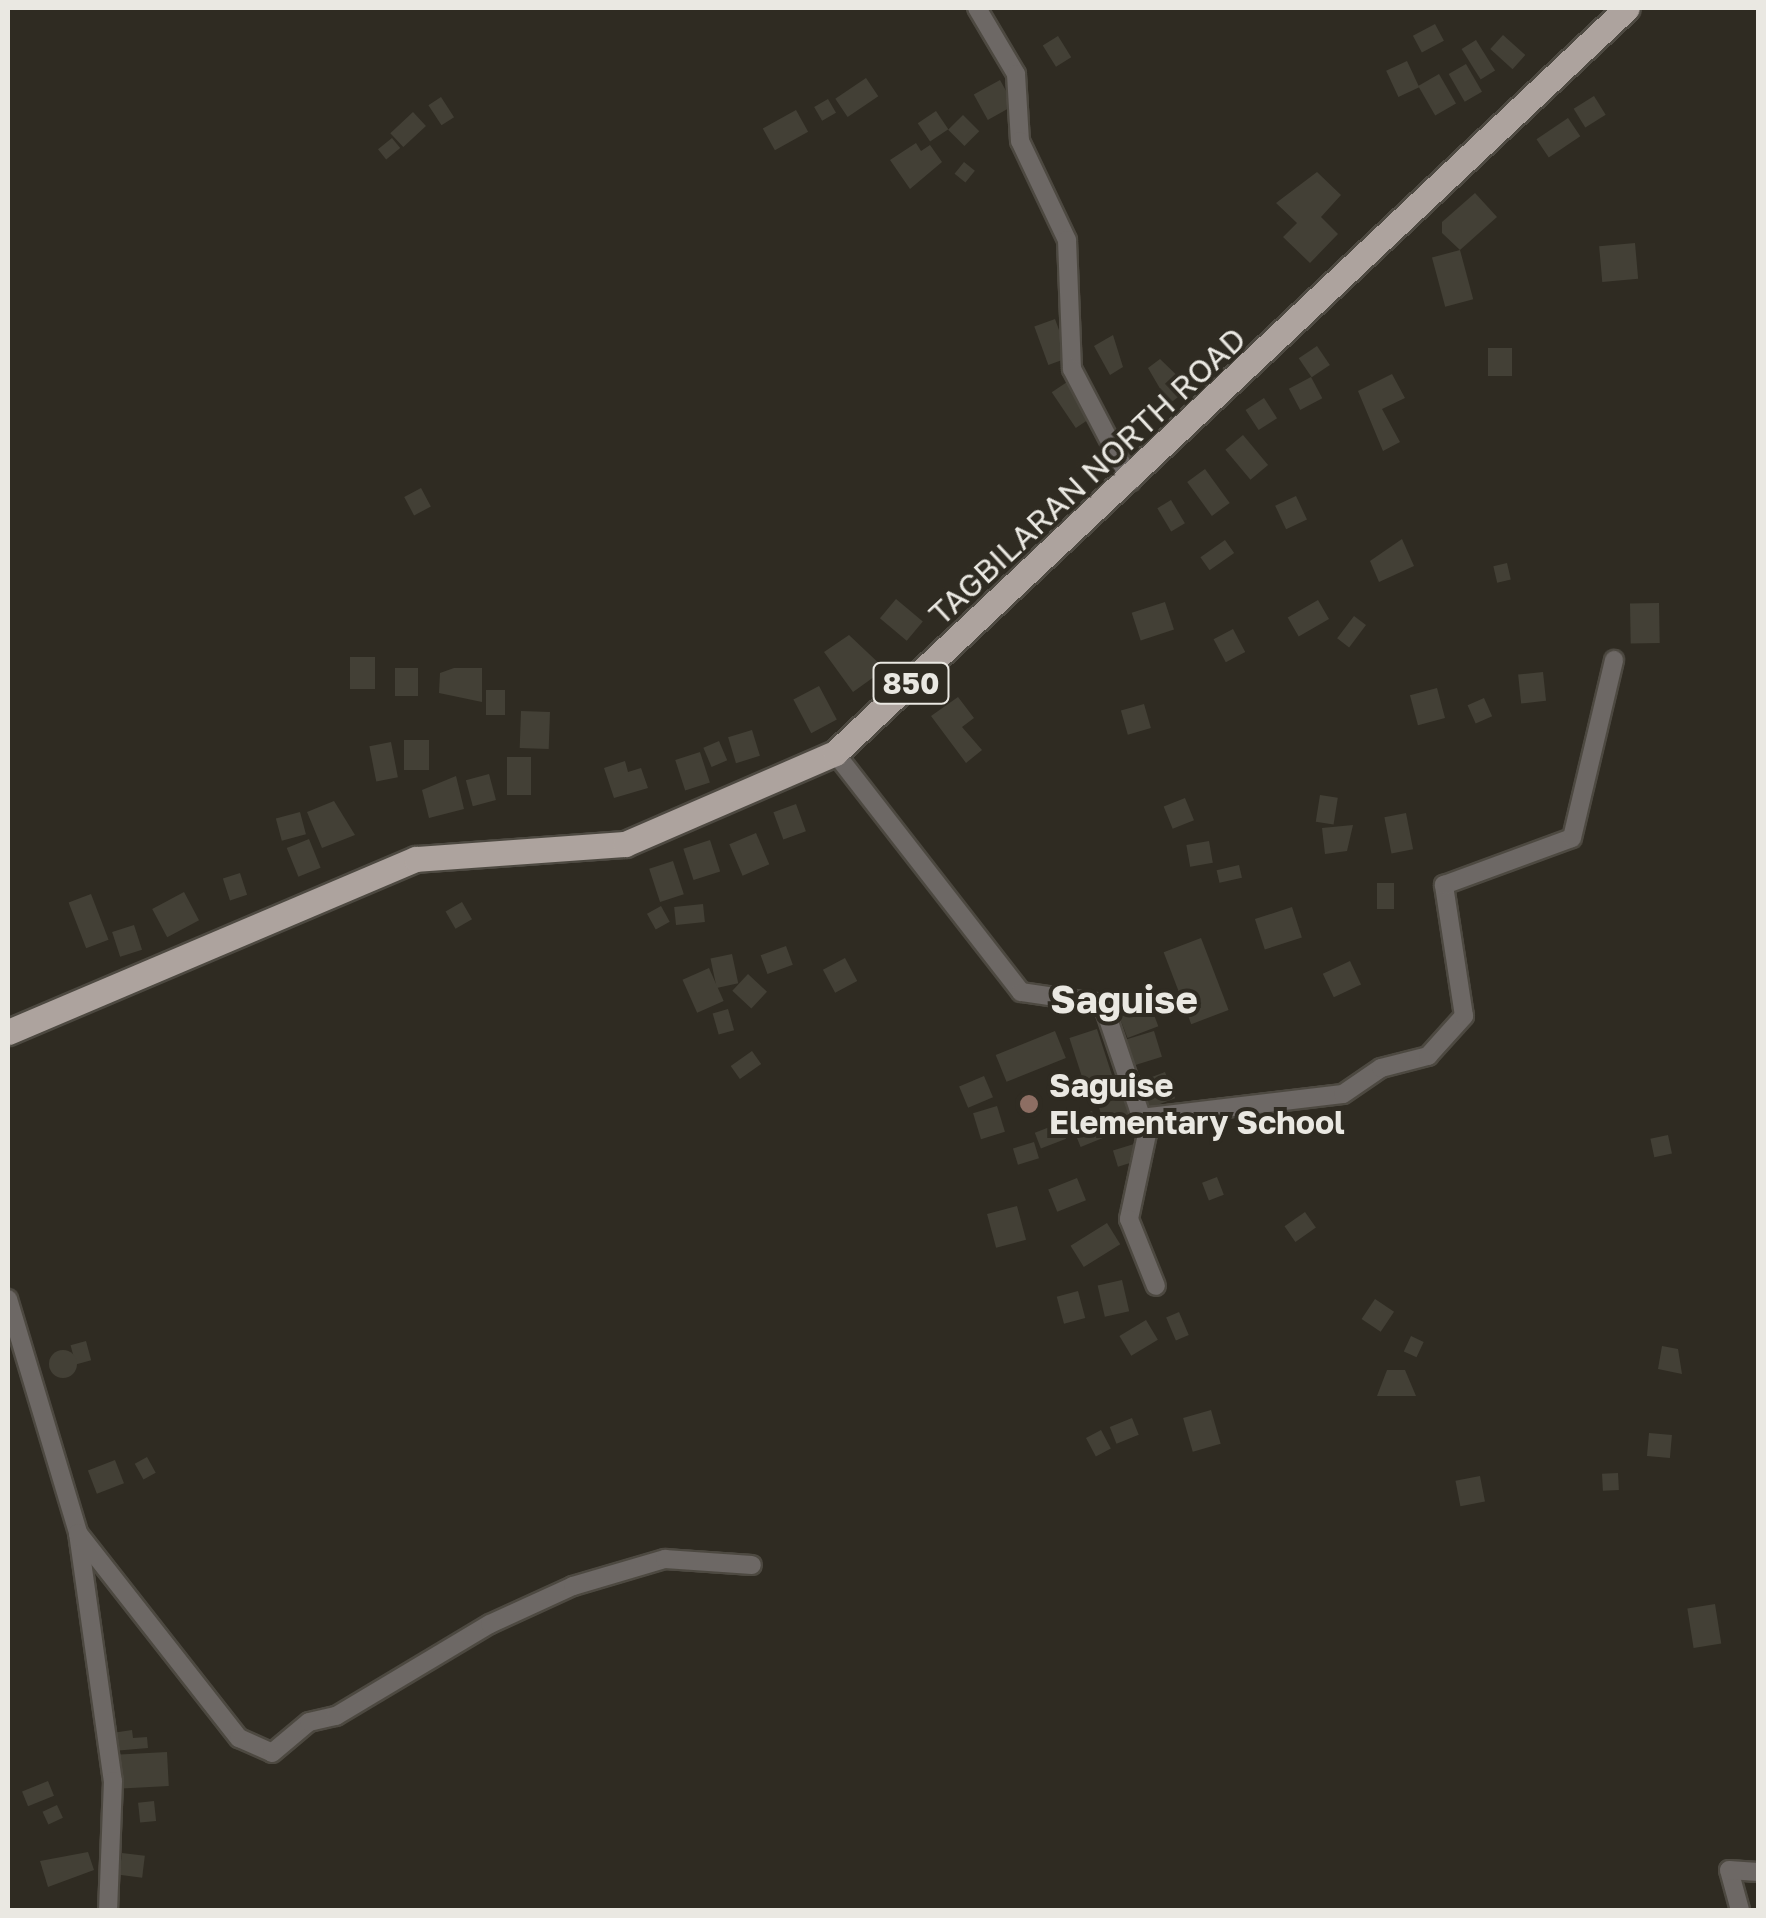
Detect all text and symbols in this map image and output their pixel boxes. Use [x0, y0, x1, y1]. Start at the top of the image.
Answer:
street label: TAGBILARAN NORTH ROAD [921, 319, 1253, 633]
road number: 850 [871, 658, 951, 708]
district label: Saguise [1050, 976, 1198, 1022]
place label: Saguise Elementary School [1049, 1067, 1345, 1142]
marker: Saguise Elementary School [1018, 1093, 1040, 1115]

